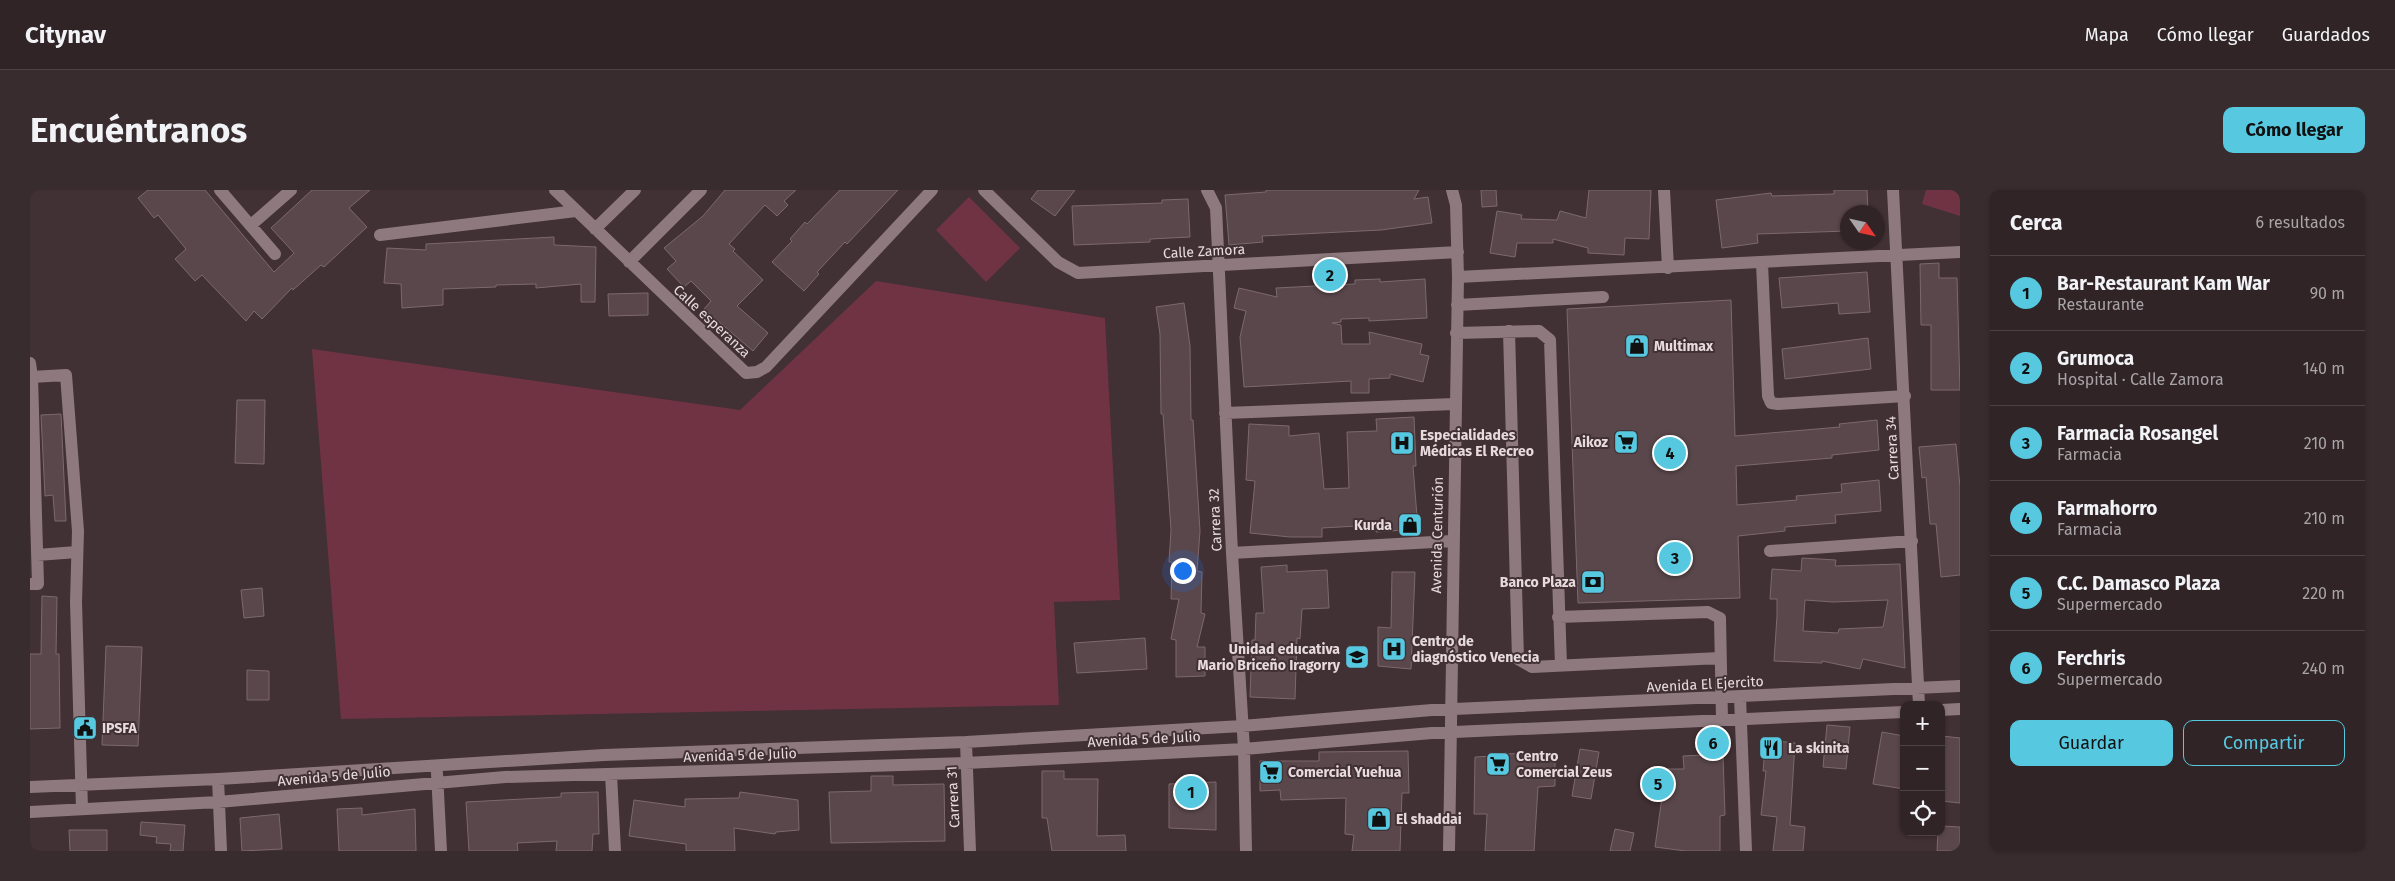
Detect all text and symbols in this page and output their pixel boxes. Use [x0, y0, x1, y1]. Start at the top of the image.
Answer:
text: Citynav [25, 21, 106, 49]
text: Mapa [2085, 24, 2129, 46]
text: Cómo llegar [2157, 24, 2254, 46]
text: Guardados [2282, 24, 2370, 46]
button: Cómo llegar [2223, 107, 2365, 153]
text: Encuéntranos [30, 109, 247, 151]
north arrow [1840, 205, 1885, 250]
text: Cerca [2010, 210, 2062, 236]
text: 6 resultados [2256, 213, 2345, 232]
street label: Calle Zamora [1163, 241, 1245, 262]
pin: 2 [1314, 256, 1346, 294]
text: Bar-Restaurant Kam War [2057, 272, 2270, 295]
street label: Calle esperanza [670, 281, 754, 361]
text: 1 [2022, 284, 2030, 303]
text: 90 m [2310, 284, 2345, 303]
text: Restaurante [2057, 295, 2144, 314]
shop icon: Multimax [1624, 333, 1650, 359]
place label: Multimax [1654, 338, 1714, 355]
text: Grumoca [2057, 347, 2134, 370]
text: 2 [2022, 359, 2030, 378]
text: 140 m [2303, 359, 2345, 378]
text: Hospital · Calle Zamora [2057, 370, 2224, 389]
street label: Carrera 34 [1882, 415, 1903, 480]
text: Farmacia Rosangel [2057, 422, 2218, 445]
place label: Especialidades Médicas El Recreo [1420, 427, 1534, 460]
supermarket icon: Aikoz [1613, 429, 1639, 455]
hospital icon: Especialidades Médicas El Recreo [1389, 430, 1415, 456]
place label: Aikoz [1573, 434, 1609, 451]
pin: 4 [1654, 434, 1686, 472]
text: 3 [2022, 434, 2030, 453]
text: 210 m [2304, 434, 2345, 453]
text: Farmacia [2057, 445, 2122, 464]
street label: Avenida Centurión [1428, 477, 1447, 593]
street label: Carrera 32 [1205, 488, 1226, 552]
text: Farmahorro [2057, 497, 2157, 520]
text: 4 [2021, 509, 2031, 528]
text: 210 m [2304, 509, 2345, 528]
shop icon: Kurda [1397, 512, 1423, 538]
place label: Kurda [1354, 517, 1392, 534]
text: Farmacia [2057, 520, 2122, 539]
pin: 3 [1659, 539, 1691, 577]
your location [1170, 558, 1196, 584]
bank icon: Banco Plaza [1580, 569, 1606, 595]
text: C.C. Damasco Plaza [2057, 572, 2220, 595]
place label: Banco Plaza [1500, 574, 1576, 591]
text: 5 [2022, 584, 2030, 603]
text: 220 m [2302, 584, 2345, 603]
text: Supermercado [2057, 595, 2163, 614]
place label: Centro de diagnóstico Venecia [1412, 633, 1540, 666]
hospital icon: Centro de diagnóstico Venecia [1381, 636, 1407, 662]
place label: Unidad educativa Mario Briceño Iragorry [1198, 641, 1341, 674]
school or university icon: Unidad educativa Mario Briceño Iragorry [1344, 644, 1370, 670]
text: Ferchris [2057, 647, 2125, 670]
text: 6 [2021, 659, 2031, 678]
text: 240 m [2302, 659, 2345, 678]
text: Supermercado [2057, 670, 2163, 689]
street label: Avenida El Ejercito [1646, 673, 1764, 696]
map controls [1900, 701, 1945, 836]
button: + [1900, 701, 1945, 746]
public building icon: IPSFA [72, 715, 98, 741]
place label: IPSFA [102, 720, 137, 737]
button: Guardar [2010, 720, 2173, 766]
button: Compartir [2183, 720, 2345, 766]
pin: 6 [1697, 724, 1729, 762]
street label: Avenida 5 de Julio [1087, 728, 1201, 751]
restaurant icon: La skinita [1758, 735, 1784, 761]
place label: La skinita [1788, 740, 1850, 757]
street label: Avenida 5 de Julio [683, 745, 797, 766]
button: − [1900, 746, 1945, 791]
place label: Centro Comercial Zeus [1516, 748, 1612, 781]
supermarket icon: Centro Comercial Zeus [1485, 751, 1511, 777]
supermarket icon: Comercial Yuehua [1258, 759, 1284, 785]
street label: Avenida 5 de Julio [277, 763, 391, 790]
place label: Comercial Yuehua [1288, 764, 1402, 781]
street label: Carrera 31 [943, 765, 964, 829]
pin: 5 [1642, 765, 1674, 803]
pin: 1 [1175, 773, 1207, 811]
button: locate [1900, 791, 1945, 836]
shop icon: El shaddai [1366, 806, 1392, 832]
place label: El shaddai [1396, 811, 1462, 828]

